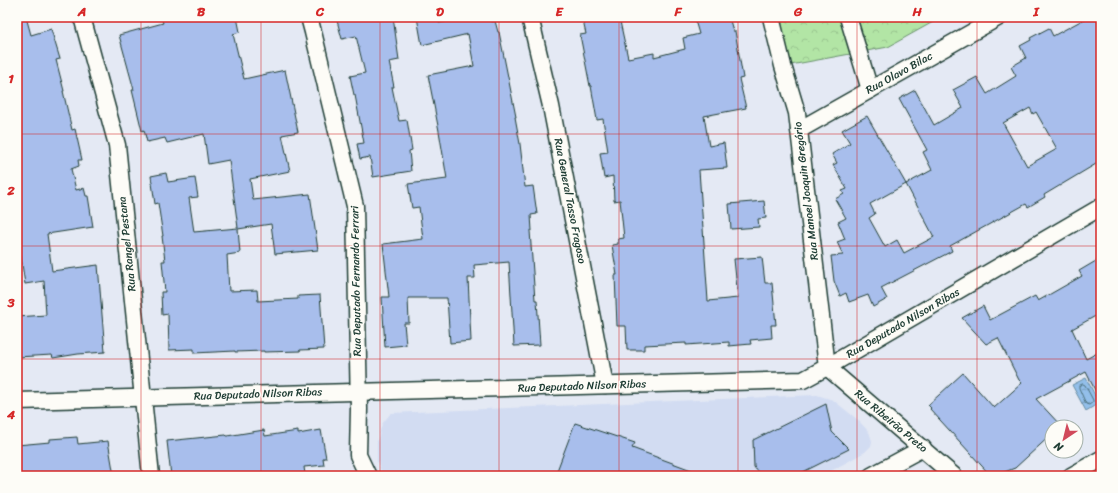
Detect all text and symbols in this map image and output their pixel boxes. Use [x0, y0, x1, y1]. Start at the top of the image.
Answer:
text: A [77, 0, 86, 23]
text: B [197, 0, 206, 23]
text: C [315, 0, 325, 23]
text: D [436, 0, 444, 23]
text: E [555, 0, 564, 23]
text: F [673, 0, 682, 23]
text: G [793, 0, 803, 23]
text: H [911, 0, 922, 23]
text: I [1032, 0, 1040, 23]
street label: Rua Olavo Bilac [862, 46, 937, 99]
text: 1 [8, 67, 14, 90]
street label: Rua Manoel Joaquin Gregório [788, 120, 824, 261]
street label: Rua General Tasso Fragoso [548, 137, 592, 266]
text: 2 [6, 179, 15, 202]
street label: Rua Rangel Pestana [113, 195, 141, 292]
street label: Rua Deputado Fernando Ferrari [345, 205, 367, 356]
street label: Rua Deputado Nilson Ribas [843, 282, 964, 363]
text: 3 [6, 291, 15, 314]
street label: Rua Deputado Nilson Ribas [517, 374, 648, 398]
street label: Rua Deputado Nilson Ribas [193, 382, 324, 406]
street label: Rua Ribeirão Preto [850, 384, 932, 458]
text: 4 [6, 403, 16, 426]
north arrow [1044, 419, 1084, 459]
text: N [1050, 437, 1068, 457]

